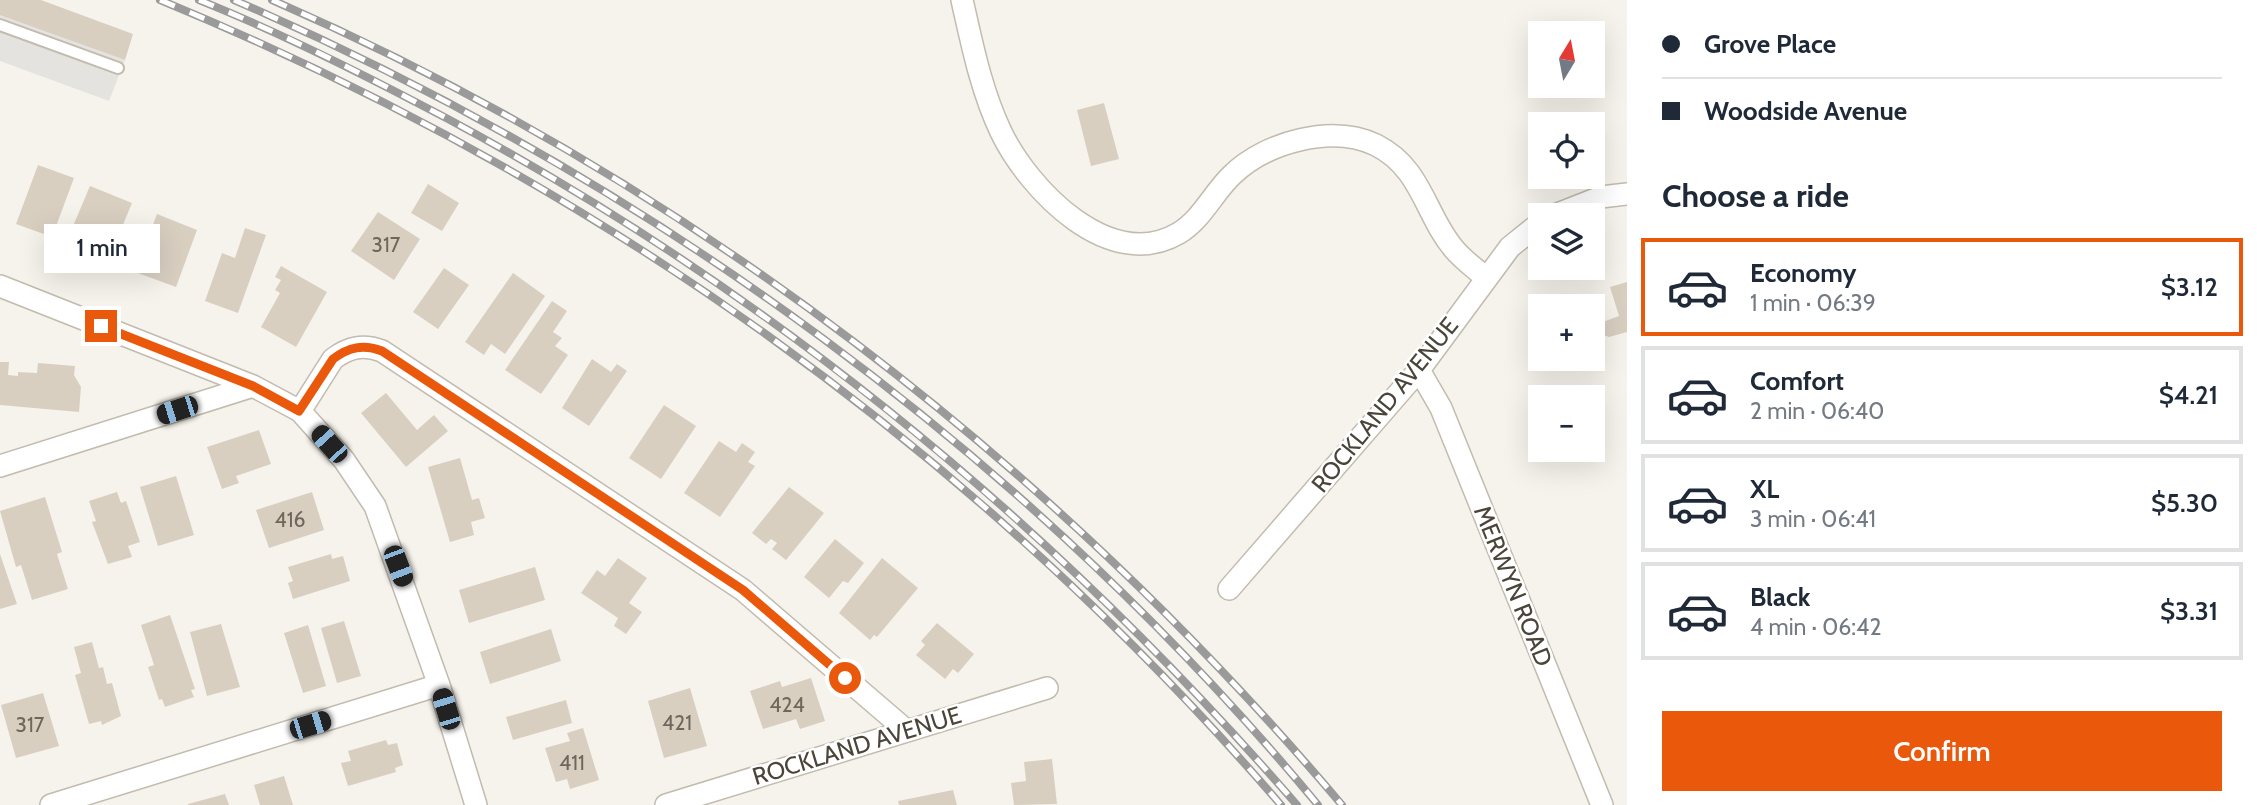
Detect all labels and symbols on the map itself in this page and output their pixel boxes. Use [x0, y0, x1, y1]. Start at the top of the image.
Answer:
north arrow [1528, 21, 1605, 98]
callout: 1 min [43, 224, 159, 274]
house number: 317 [372, 232, 401, 257]
route end [85, 310, 117, 342]
street label: ROCKLAND AVENUE [1305, 311, 1464, 498]
car [154, 394, 201, 426]
car [308, 421, 351, 467]
street label: MERWYN ROAD [1468, 501, 1559, 670]
house number: 416 [275, 507, 306, 532]
car [381, 543, 416, 589]
route start [829, 662, 861, 694]
car [430, 686, 463, 732]
house number: 424 [769, 692, 805, 717]
street label: ROCKLAND AVENUE [749, 700, 965, 791]
car [287, 709, 334, 741]
house number: 421 [662, 710, 692, 735]
house number: 317 [16, 712, 45, 737]
house number: 411 [559, 750, 585, 775]

